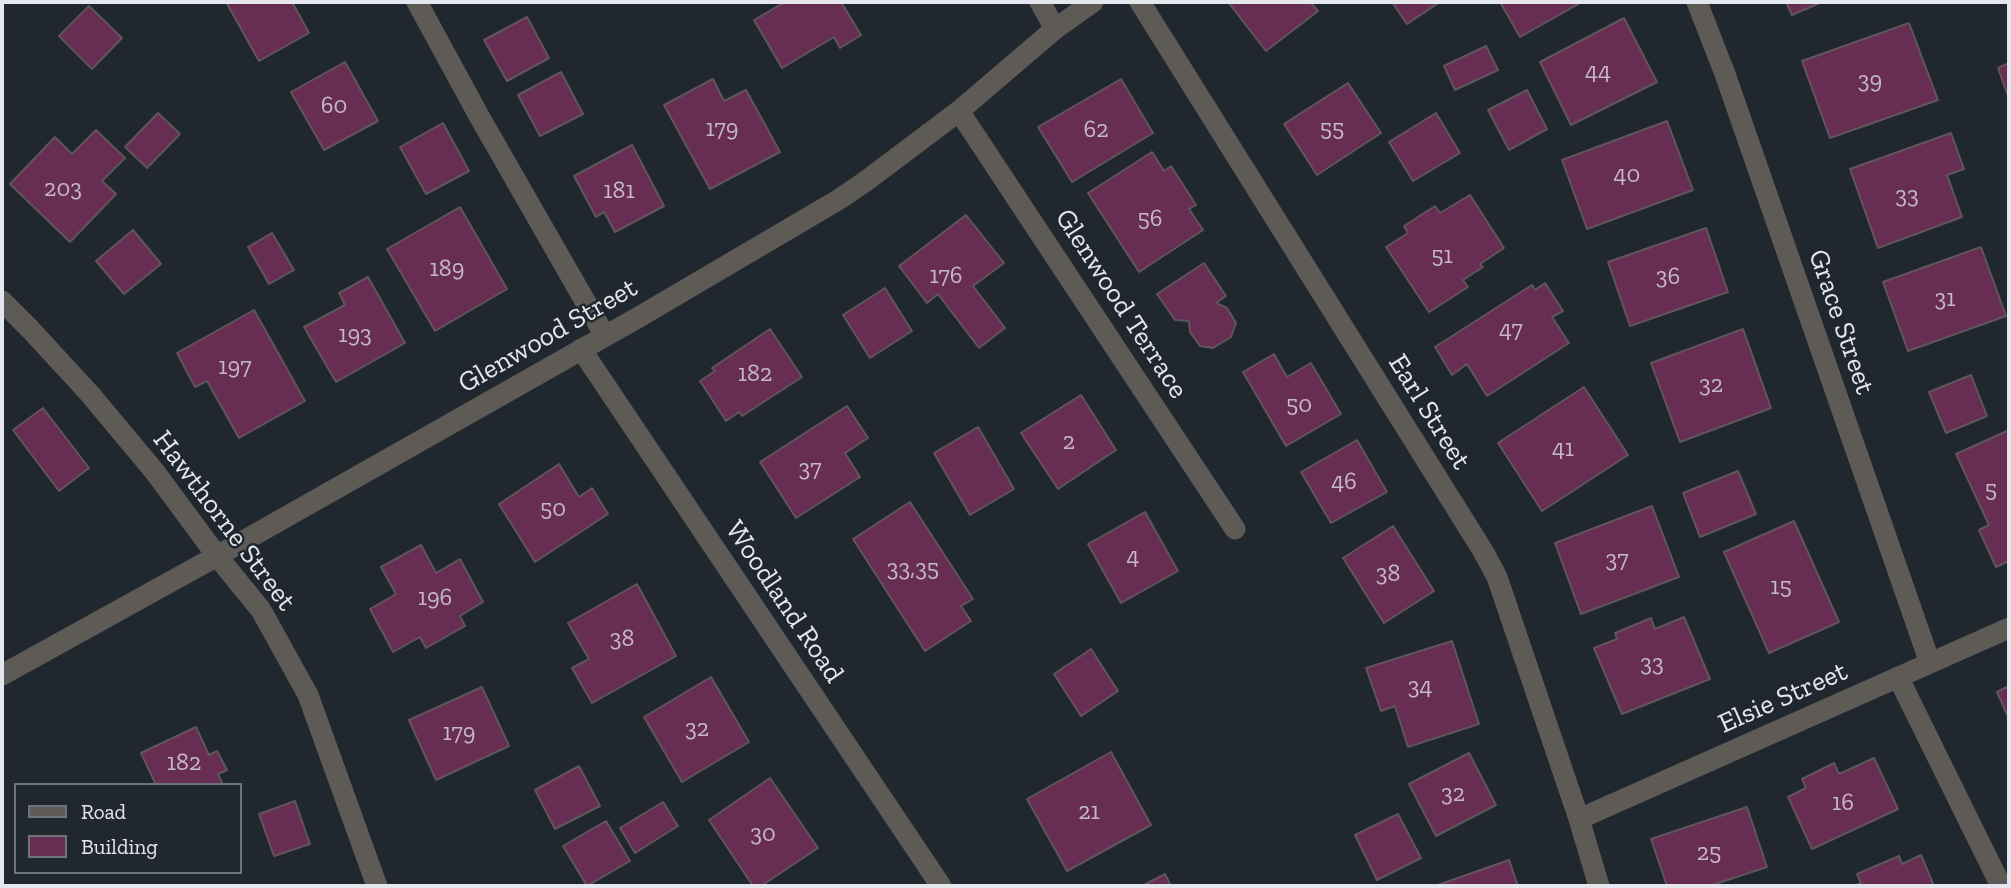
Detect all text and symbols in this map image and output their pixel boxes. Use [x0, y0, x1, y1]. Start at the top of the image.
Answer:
house number: 44 [1585, 58, 1611, 86]
house number: 39 [1858, 67, 1882, 95]
house number: 60 [321, 92, 347, 120]
house number: 179 [706, 115, 738, 143]
house number: 55 [1320, 115, 1344, 143]
house number: 62 [1083, 116, 1109, 144]
house number: 40 [1614, 161, 1640, 189]
house number: 203 [44, 175, 82, 203]
house number: 181 [603, 177, 635, 205]
house number: 33 [1895, 182, 1919, 210]
street label: Glenwood Terrace [1047, 203, 1195, 405]
house number: 56 [1137, 205, 1163, 233]
house number: 51 [1431, 242, 1453, 270]
street label: Grace Street [1801, 245, 1881, 399]
house number: 189 [430, 255, 464, 283]
house number: 176 [930, 262, 962, 290]
house number: 36 [1656, 263, 1680, 291]
street label: Glenwood Street [453, 271, 643, 401]
house number: 31 [1935, 285, 1955, 313]
house number: 47 [1499, 316, 1523, 344]
house number: 193 [338, 321, 372, 349]
street label: Earl Street [1381, 348, 1477, 476]
house number: 197 [218, 353, 252, 381]
house number: 182 [738, 360, 772, 388]
house number: 32 [1699, 371, 1723, 399]
house number: 50 [1286, 391, 1312, 419]
street label: Hawthorne Street [145, 424, 303, 618]
house number: 2 [1063, 428, 1075, 456]
house number: 41 [1552, 435, 1574, 463]
house number: 37 [798, 455, 822, 483]
house number: 46 [1331, 468, 1357, 496]
house number: 5 [1985, 476, 1997, 504]
house number: 50 [540, 495, 566, 523]
street label: Woodland Road [718, 515, 850, 689]
house number: 4 [1127, 543, 1139, 571]
house number: 37 [1605, 546, 1629, 574]
house number: 33,35 [887, 555, 939, 583]
house number: 38 [1376, 560, 1400, 588]
house number: 15 [1770, 573, 1792, 601]
house number: 196 [418, 584, 452, 612]
house number: 38 [610, 625, 634, 653]
house number: 33 [1640, 650, 1664, 678]
street label: Elsie Street [1713, 655, 1853, 741]
house number: 34 [1408, 673, 1432, 701]
house number: 32 [685, 715, 709, 743]
house number: 179 [443, 719, 475, 747]
house number: 182 [167, 749, 201, 777]
house number: 32 [1441, 780, 1465, 808]
legend [14, 783, 242, 874]
house number: 16 [1832, 789, 1854, 817]
house number: 21 [1078, 798, 1100, 826]
text: Road [81, 799, 126, 824]
house number: 30 [750, 820, 776, 848]
text: Building [81, 834, 158, 859]
house number: 25 [1697, 839, 1721, 867]

